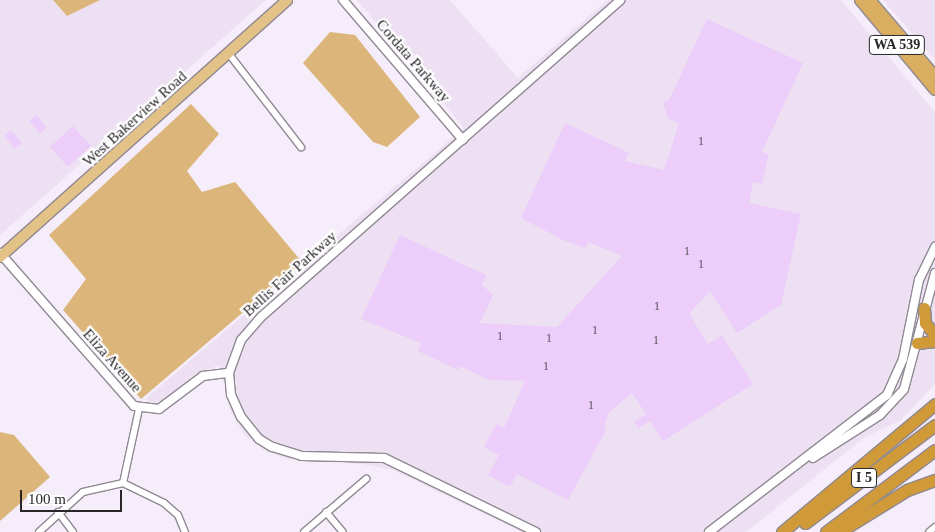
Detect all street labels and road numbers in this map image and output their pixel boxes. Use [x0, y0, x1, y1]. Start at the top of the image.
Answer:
street label: Cordata Parkway [372, 16, 454, 106]
road number: WA 539 [868, 34, 926, 56]
street label: West Bakerview Road [79, 68, 191, 170]
street label: Bellis Fair Parkway [240, 227, 340, 321]
street label: Eliza Avenue [79, 325, 145, 397]
road number: I 5 [850, 466, 878, 489]

